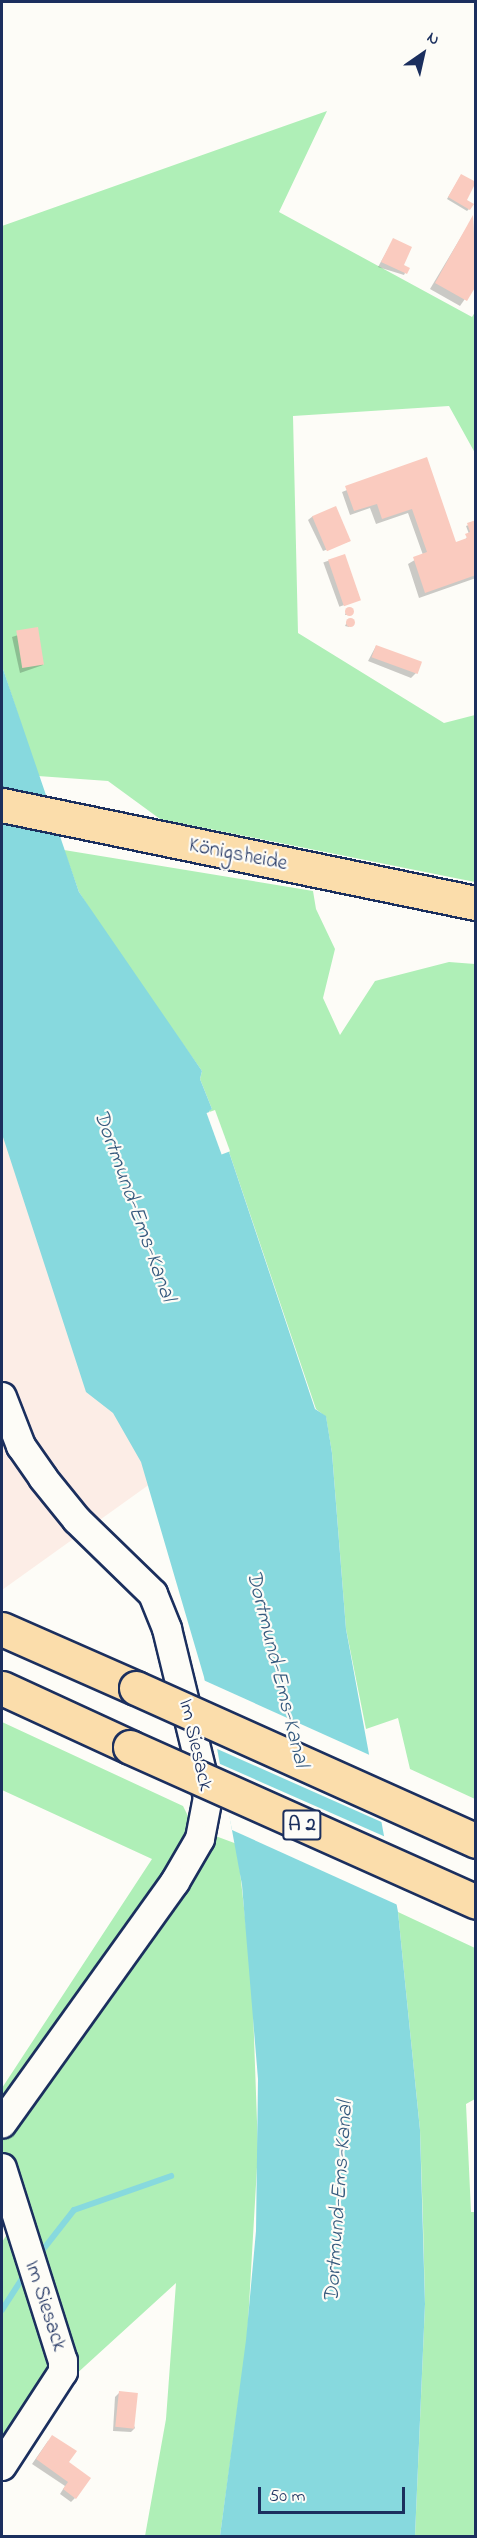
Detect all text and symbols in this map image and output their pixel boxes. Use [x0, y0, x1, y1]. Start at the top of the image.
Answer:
north arrow [393, 24, 453, 84]
text: N [422, 26, 444, 52]
street label: Königsheide [187, 833, 289, 877]
water label: Dortmund-Ems-Kanal [86, 1107, 180, 1305]
water label: Dortmund-Ems-Kanal [239, 1568, 313, 1770]
street label: Im Siesack [172, 1697, 218, 1793]
road number: A 2 [281, 1808, 323, 1842]
water label: Dortmund-Ems-Kanal [320, 2100, 360, 2304]
street label: Im Siesack [19, 2258, 71, 2354]
scale bar [261, 2475, 408, 2513]
text: 50 m [269, 2484, 306, 2510]

